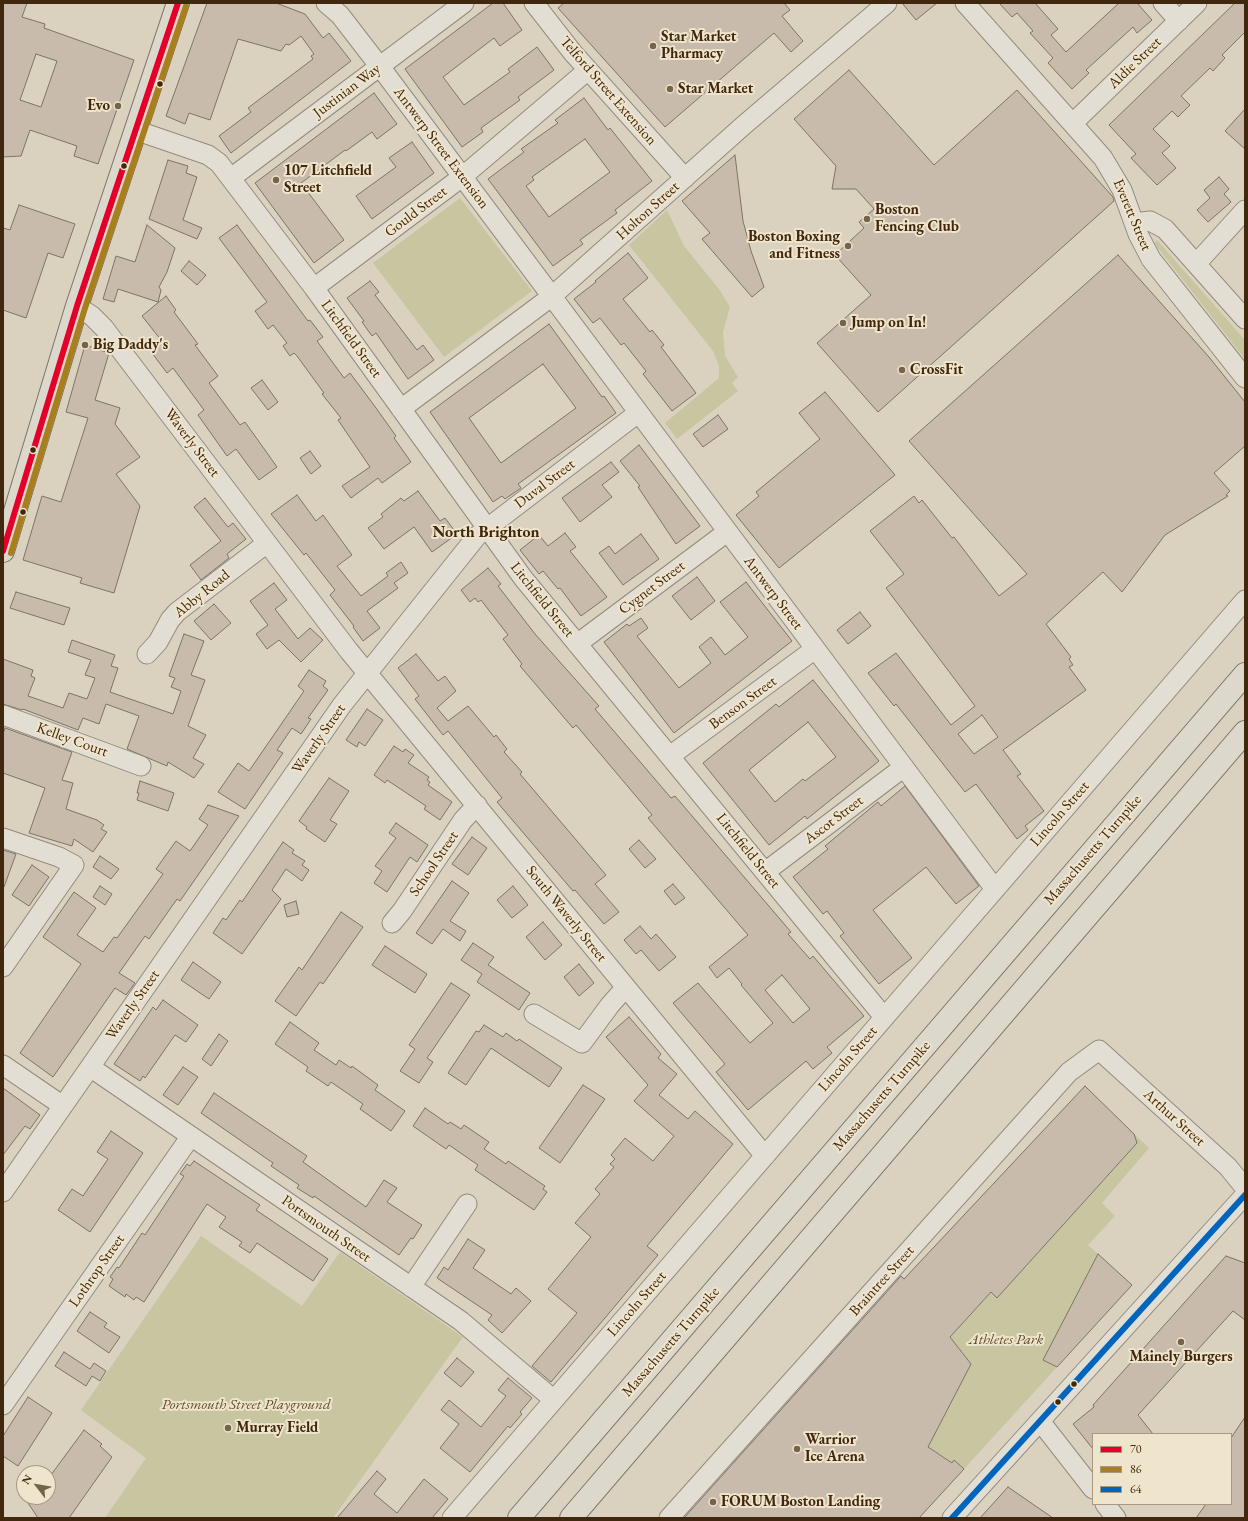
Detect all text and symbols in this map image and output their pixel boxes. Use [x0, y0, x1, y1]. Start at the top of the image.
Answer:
place label: Star Market Pharmacy [661, 28, 736, 63]
street label: Telford Street Extension [556, 33, 660, 149]
street label: Aldie Street [1105, 33, 1165, 93]
marker: Star Market Pharmacy [648, 41, 658, 51]
street label: Justinian Way [310, 60, 384, 122]
unlabelled marker [155, 79, 165, 89]
place label: Star Market [678, 80, 753, 98]
street label: Antwerp Street Extension [389, 84, 493, 212]
marker: Star Market [665, 84, 675, 94]
place label: Evo [87, 97, 110, 115]
marker: Evo [113, 101, 123, 111]
unlabelled marker [119, 161, 129, 171]
place label: 107 Litchfield Street [284, 162, 372, 197]
marker: 107 Litchfield Street [271, 175, 281, 185]
street label: Everett Street [1109, 176, 1155, 254]
street label: Holton Street [613, 178, 683, 244]
street label: Gould Street [381, 183, 451, 241]
place label: Boston Fencing Club [875, 201, 959, 236]
marker: Boston Fencing Club [862, 214, 872, 224]
place label: Boston Boxing and Fitness [748, 228, 840, 263]
marker: Boston Boxing and Fitness [843, 241, 853, 251]
street label: Litchfield Street [317, 297, 385, 381]
place label: Jump on In! [851, 314, 926, 332]
marker: Jump on In! [838, 318, 848, 328]
place label: Big Daddy's [93, 336, 168, 354]
marker: Big Daddy's [80, 340, 90, 350]
place label: CrossFit [910, 361, 963, 379]
marker: CrossFit [897, 365, 907, 375]
street label: Waverly Street [160, 405, 224, 481]
unlabelled marker [28, 445, 38, 455]
street label: Duval Street [511, 455, 579, 513]
unlabelled marker [18, 507, 28, 517]
district label: North Brighton [432, 523, 540, 543]
street label: Antwerp Street [739, 553, 807, 633]
street label: Cygnet Street [615, 557, 689, 619]
street label: Litchfield Street [506, 559, 578, 641]
street label: Abby Road [171, 566, 233, 622]
street label: Benson Street [706, 673, 780, 733]
street label: Waverly Street [288, 701, 350, 777]
street label: Kelley Court [34, 719, 110, 761]
street label: Lincoln Street [1027, 778, 1093, 850]
street label: Massachusetts Turnpike [1040, 791, 1146, 909]
street label: Ascot Street [801, 792, 867, 848]
street label: Litchfield Street [712, 810, 784, 892]
street label: School Street [406, 828, 462, 900]
street label: South Waverly Street [522, 862, 610, 966]
street label: Waverly Street [102, 967, 164, 1043]
street label: Lincoln Street [815, 1023, 881, 1095]
street label: Massachusetts Turnpike [829, 1037, 935, 1155]
street label: Arthur Street [1139, 1086, 1209, 1150]
street label: Portsmouth Street [278, 1192, 374, 1266]
street label: Lothrop Street [65, 1231, 129, 1311]
street label: Braintree Street [846, 1242, 918, 1320]
street label: Lincoln Street [604, 1268, 670, 1340]
street label: Massachusetts Turnpike [618, 1283, 724, 1401]
park label: Athletes Park [969, 1331, 1043, 1349]
marker: Mainely Burgers [1176, 1337, 1186, 1347]
place label: Mainely Burgers [1129, 1348, 1233, 1366]
unlabelled marker [1069, 1379, 1079, 1389]
park label: Portsmouth Street Playground [161, 1396, 331, 1414]
unlabelled marker [1053, 1397, 1063, 1407]
place label: Murray Field [236, 1419, 318, 1437]
marker: Murray Field [223, 1423, 233, 1433]
place label: Warrior Ice Arena [805, 1431, 865, 1466]
legend [1092, 1433, 1232, 1505]
text: 70 [1130, 1441, 1142, 1457]
marker: Warrior Ice Arena [792, 1444, 802, 1454]
text: 86 [1130, 1461, 1142, 1477]
north arrow [16, 1465, 56, 1505]
text: N [18, 1472, 35, 1487]
text: 64 [1130, 1481, 1142, 1497]
place label: FORUM Boston Landing [721, 1493, 880, 1511]
marker: FORUM Boston Landing [708, 1497, 718, 1507]

